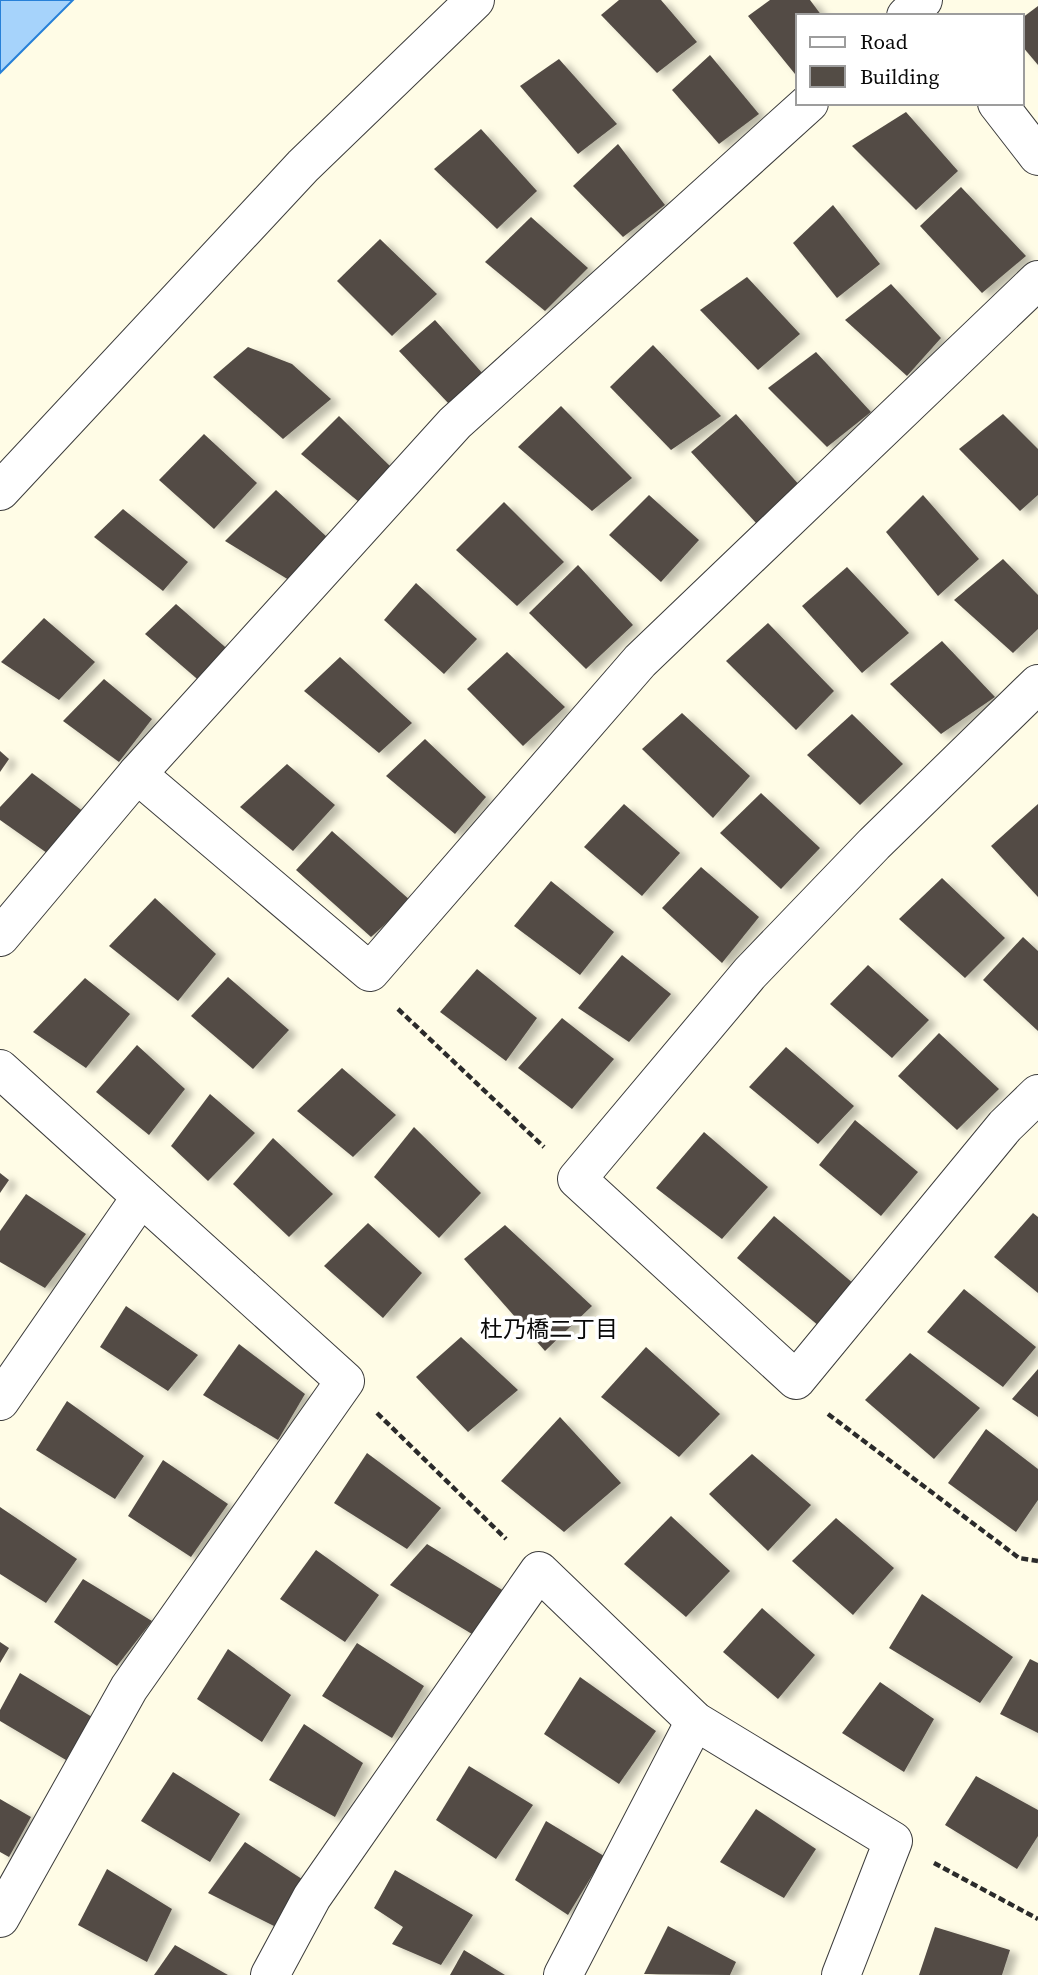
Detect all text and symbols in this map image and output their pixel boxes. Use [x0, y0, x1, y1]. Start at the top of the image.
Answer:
legend [796, 14, 1024, 105]
text: Road [860, 27, 908, 56]
text: Building [860, 62, 939, 91]
district label: 杜乃橋二丁目 [480, 1313, 618, 1345]

